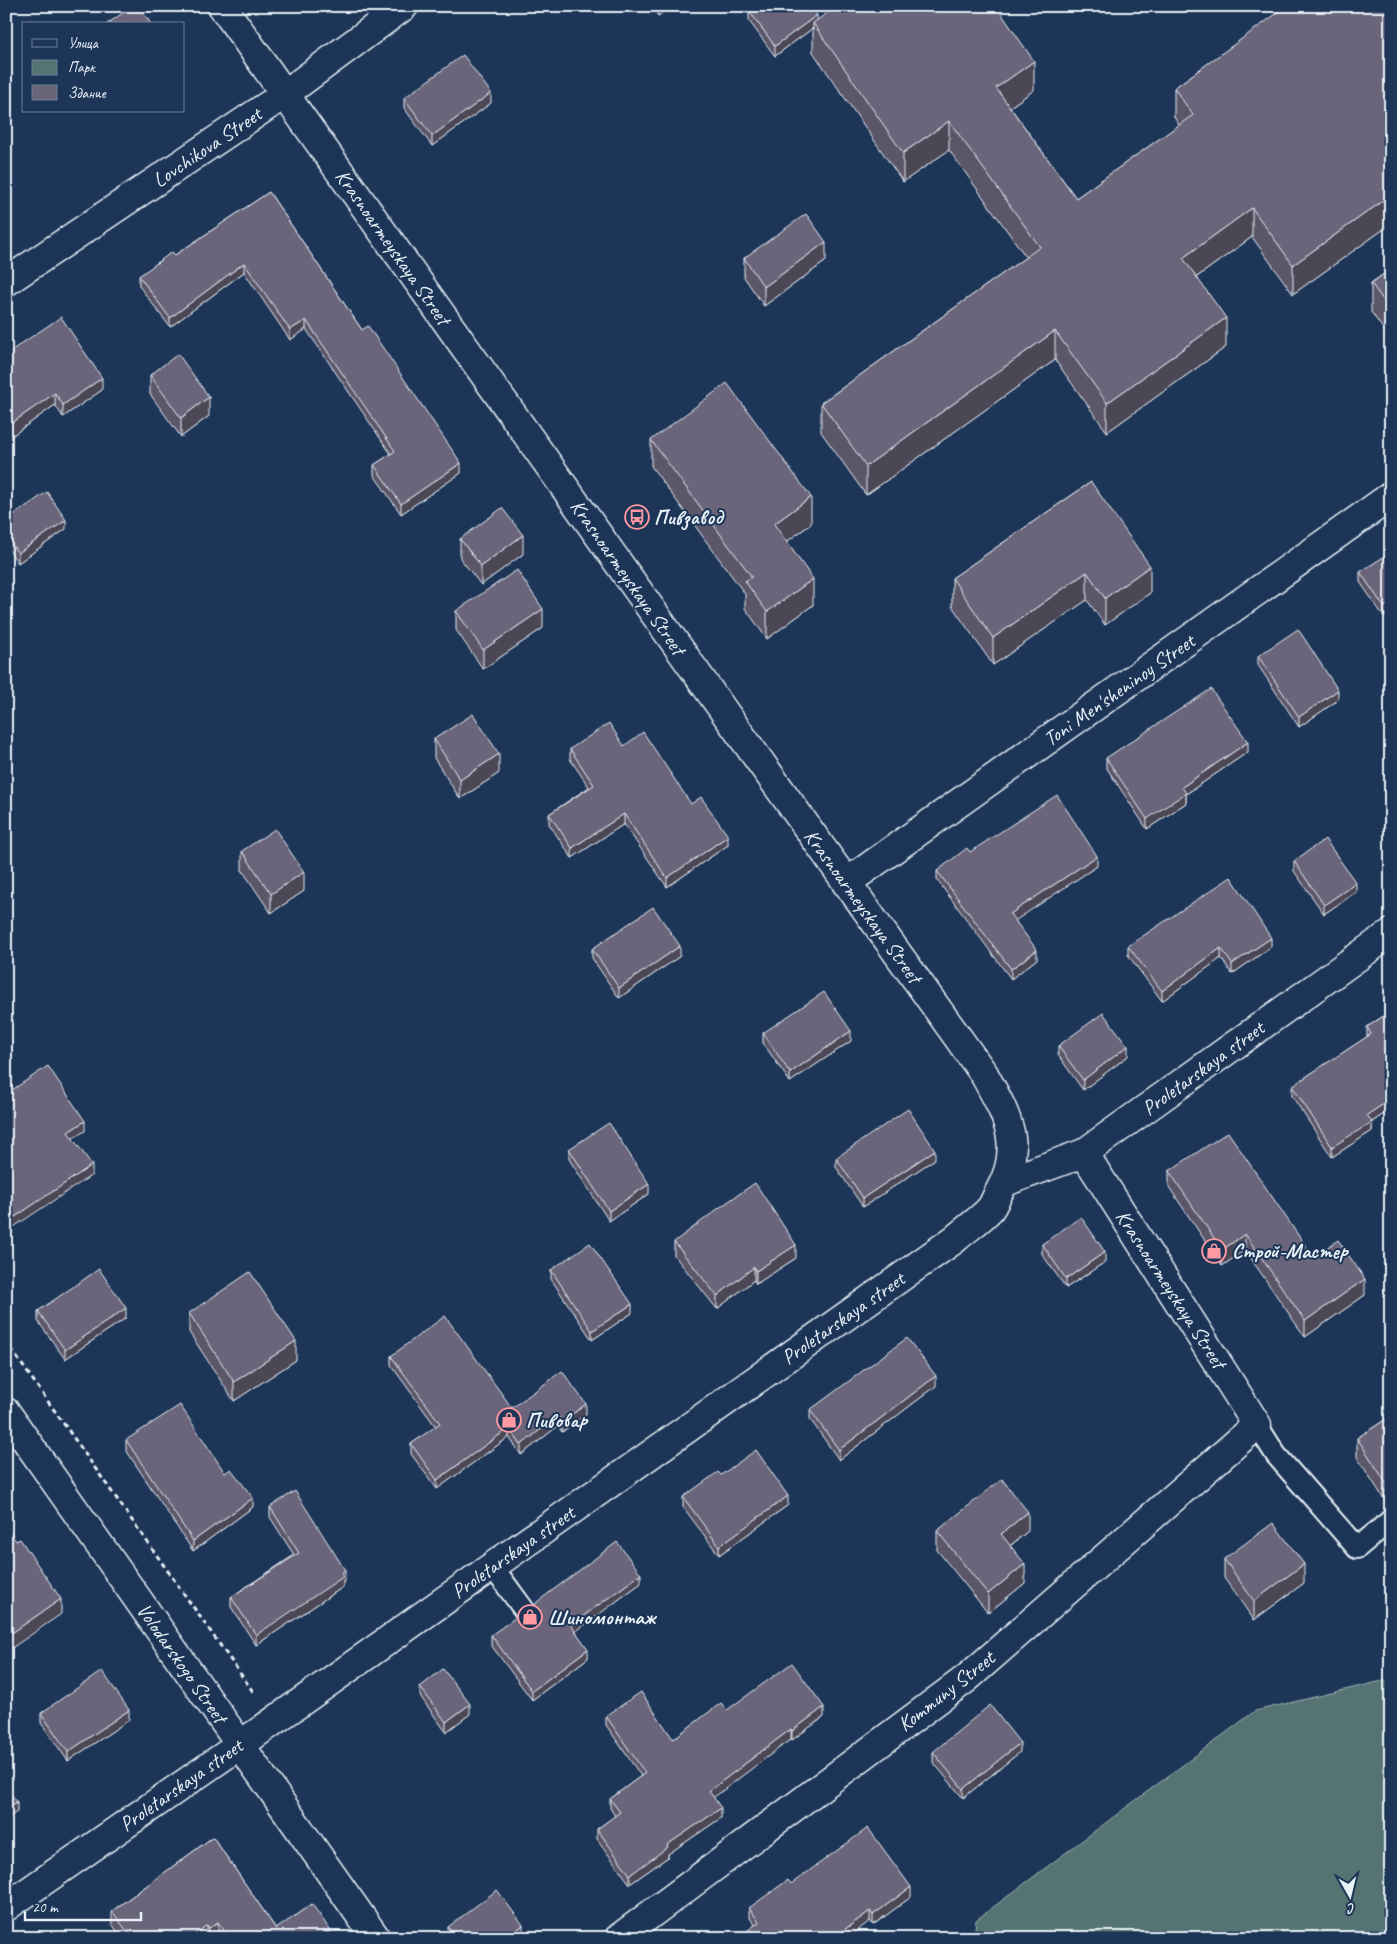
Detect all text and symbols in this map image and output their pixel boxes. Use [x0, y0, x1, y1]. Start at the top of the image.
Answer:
legend [22, 22, 185, 112]
text: Улица [68, 34, 99, 53]
text: Парк [68, 58, 96, 77]
text: Здание [68, 84, 107, 103]
street label: Lovchikova Street [148, 100, 268, 193]
street label: Krasnoarmeyskaya Street [330, 164, 458, 332]
street label: Krasnoarmeyskaya Street [565, 494, 693, 662]
bus stop icon: Пивзавод [624, 504, 650, 530]
place label: Пивзавод [654, 504, 724, 531]
street label: Toni Men'sheninoy Street [1038, 627, 1201, 752]
street label: Krasnoarmeyskaya Street [798, 824, 929, 991]
street label: Proletarskaya street [1137, 1014, 1271, 1121]
street label: Krasnoarmeyskaya Street [1110, 1205, 1234, 1376]
shop icon: Строй-Мастер [1201, 1238, 1227, 1264]
place label: Строй-Мастер [1232, 1238, 1349, 1264]
street label: Proletarskaya street [776, 1265, 911, 1370]
shop icon: Пивовар [496, 1407, 522, 1433]
place label: Пивовар [526, 1407, 588, 1433]
street label: Proletarskaya street [446, 1499, 581, 1604]
street label: Volodarskogo Street [131, 1598, 235, 1730]
shop icon: Шиномонтаж [517, 1604, 543, 1630]
place label: Шиномонтаж [548, 1604, 658, 1630]
street label: Kommuny Street [892, 1644, 1001, 1737]
street label: Proletarskaya street [114, 1732, 249, 1837]
north arrow [1324, 1872, 1374, 1922]
scale bar [25, 1889, 141, 1921]
text: 20 m [32, 1898, 59, 1917]
text: С [1345, 1899, 1356, 1918]

